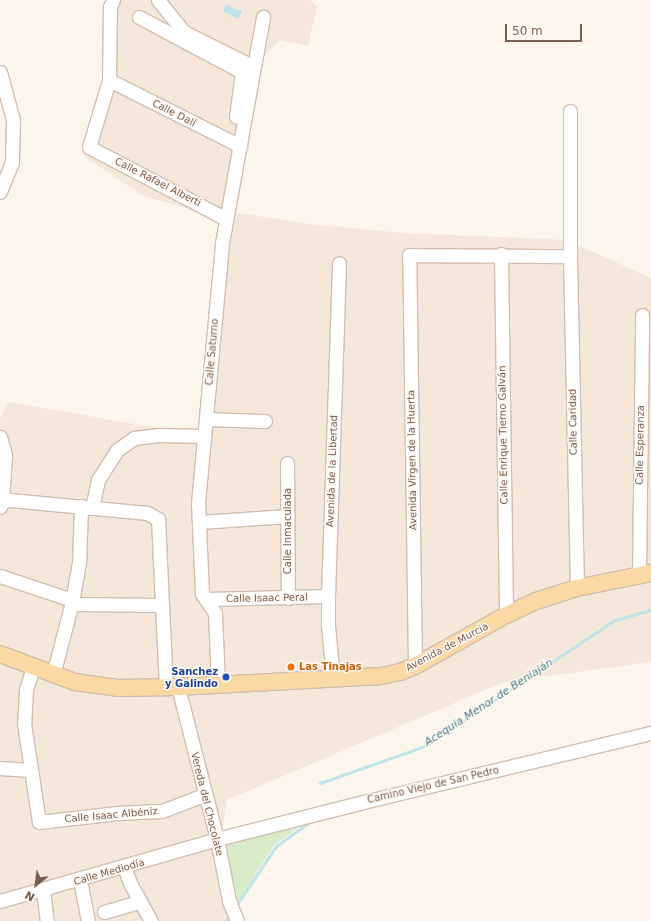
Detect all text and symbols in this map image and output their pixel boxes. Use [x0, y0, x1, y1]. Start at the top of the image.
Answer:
scale bar [507, 16, 584, 42]
text: 50 m [512, 24, 543, 38]
street label: Calle Dalí [150, 97, 198, 129]
street label: Calle Rafael Alberti [113, 155, 203, 209]
street label: Calle Saturno [203, 318, 221, 386]
street label: Calle Enrique Tierno Galván [496, 365, 510, 505]
street label: Calle Caridad [566, 388, 580, 456]
street label: Avenida Virgen de la Huerta [405, 390, 419, 530]
street label: Calle Esperanza [633, 405, 647, 485]
street label: Avenida de la Libertad [324, 415, 340, 527]
street label: Calle Inmaculada [282, 488, 294, 574]
street label: Calle Isaac Peral [226, 591, 308, 605]
street label: Avenida de Murcia [404, 620, 490, 674]
water label: Acequia Menor de Beniaján [422, 656, 556, 750]
place label: Las Tinajas [299, 661, 362, 673]
marker: Las Tinajas [286, 662, 296, 672]
place label: Sanchez y Galindo [165, 665, 218, 688]
marker: Sanchez y Galindo [221, 672, 231, 682]
street label: Vereda del Chocolate [188, 751, 226, 857]
street label: Camino Viejo de San Pedro [366, 764, 500, 806]
street label: Calle Isaac Albéniz [64, 805, 158, 825]
street label: Calle Mediodía [72, 856, 146, 888]
north arrow [16, 865, 56, 905]
text: N [23, 888, 37, 904]

